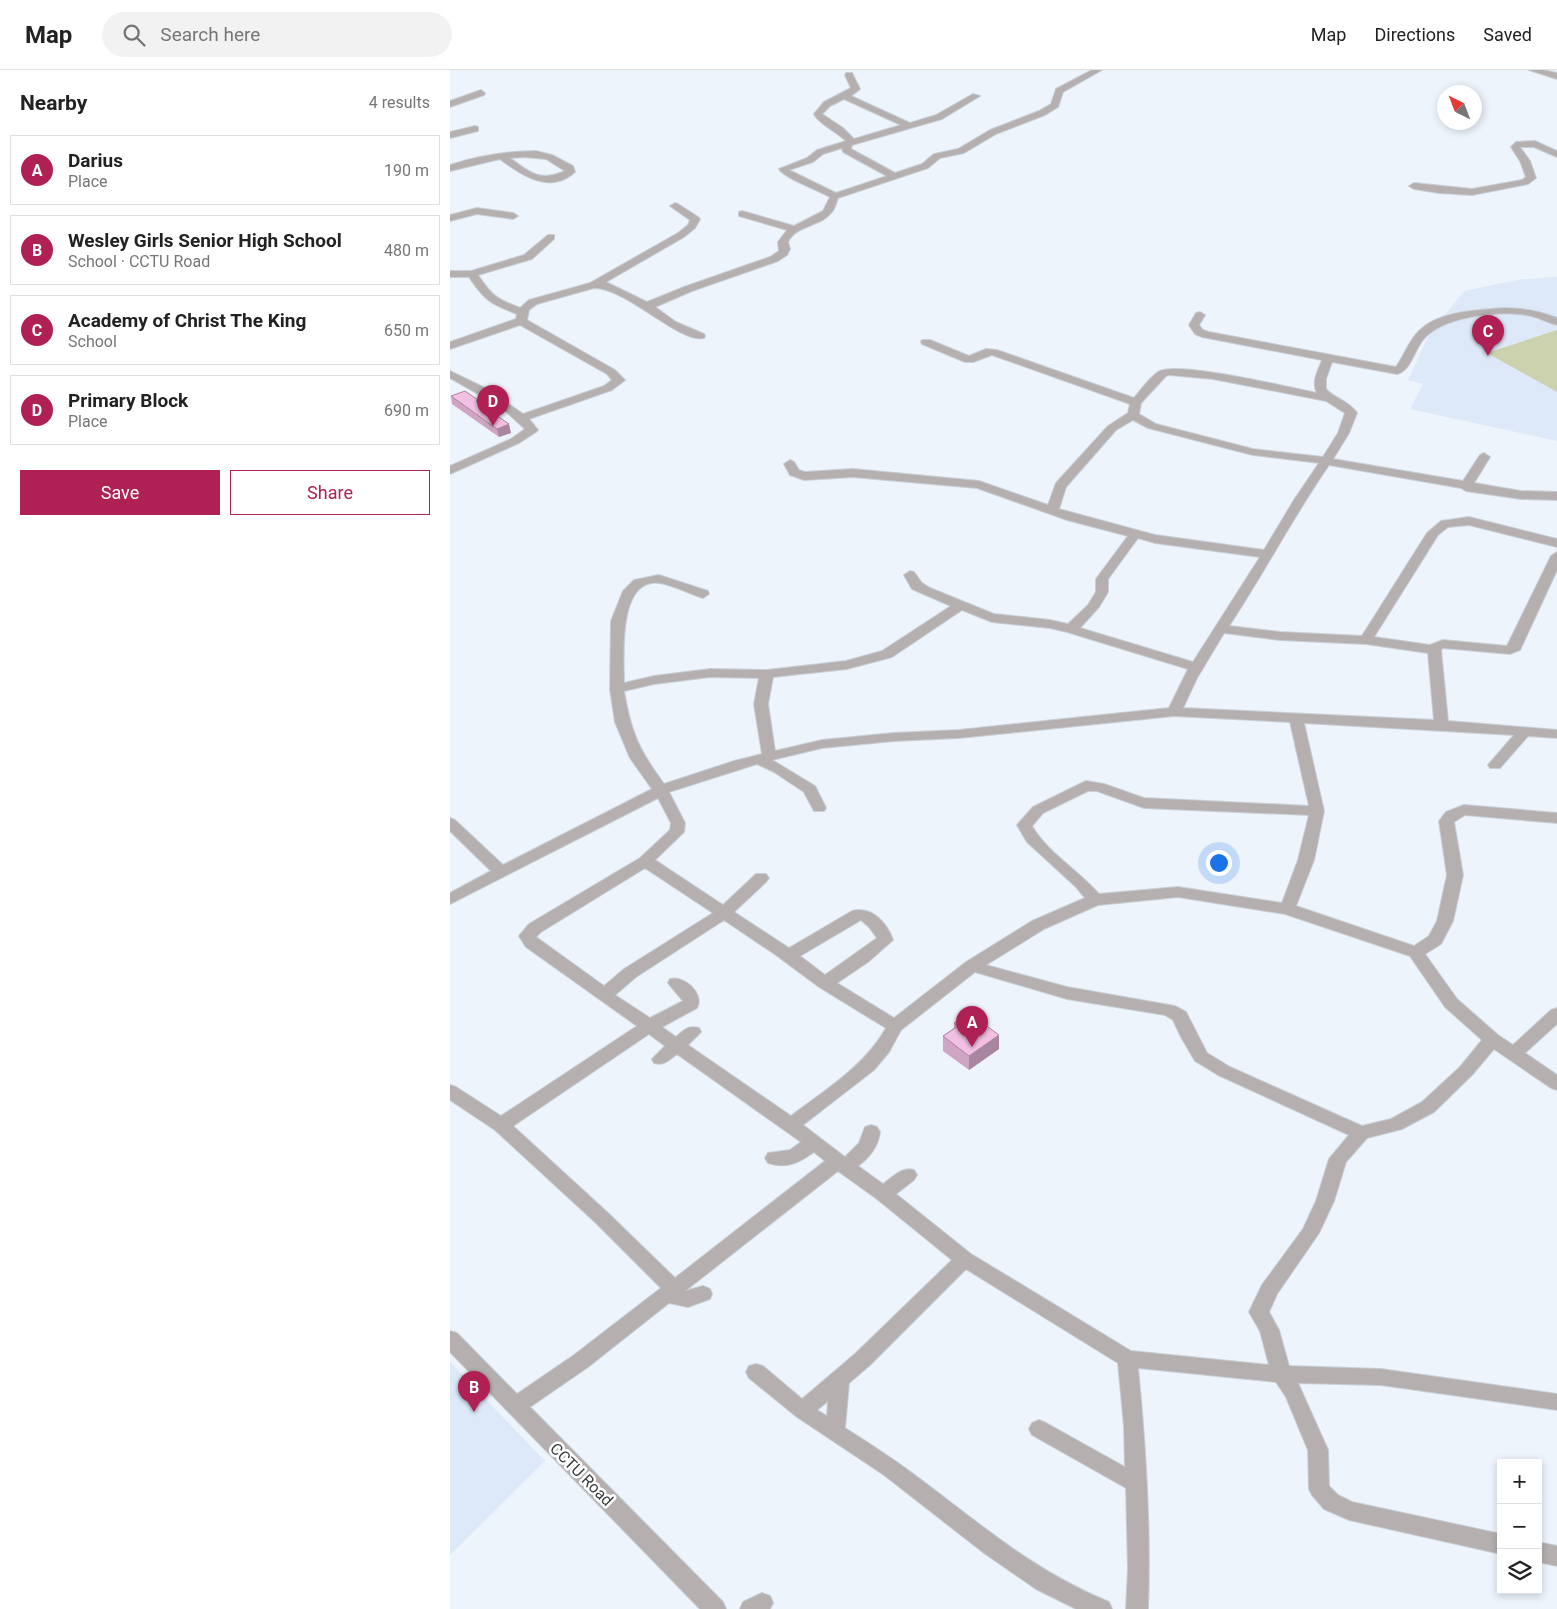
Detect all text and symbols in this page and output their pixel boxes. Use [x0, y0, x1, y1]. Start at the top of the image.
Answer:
search box [102, 12, 452, 57]
text: Map [25, 21, 72, 49]
icon: search [120, 21, 148, 49]
text: Search here [160, 23, 260, 46]
text: Map [1311, 24, 1346, 45]
text: Directions [1374, 24, 1455, 45]
text: Saved [1483, 24, 1532, 45]
north arrow [1437, 85, 1482, 130]
text: Nearby [20, 91, 87, 115]
text: 4 results [369, 93, 430, 112]
text: Darius [68, 149, 123, 172]
text: A [32, 161, 42, 180]
text: 190 m [384, 161, 429, 180]
text: Place [68, 172, 108, 191]
text: Wesley Girls Senior High School [68, 229, 342, 252]
text: B [32, 241, 42, 260]
text: 480 m [384, 241, 429, 260]
text: School · CCTU Road [68, 252, 210, 271]
text: Academy of Christ The King [68, 309, 306, 332]
pin: C [1472, 315, 1504, 356]
text: C [32, 321, 42, 340]
text: 650 m [384, 321, 429, 340]
text: School [68, 332, 117, 351]
pin: D [477, 385, 509, 426]
text: Primary Block [68, 389, 188, 412]
text: D [32, 401, 42, 420]
text: 690 m [384, 401, 429, 420]
text: Place [68, 412, 108, 431]
button: Save [20, 470, 220, 515]
button: Share [230, 470, 430, 515]
your location [1206, 850, 1232, 876]
pin: A [956, 1006, 988, 1047]
pin: B [458, 1371, 490, 1412]
street label: CCTU Road [546, 1439, 617, 1510]
map controls [1497, 1459, 1542, 1594]
button: + [1497, 1459, 1542, 1504]
button: − [1497, 1504, 1542, 1549]
button: layers [1497, 1549, 1542, 1594]

